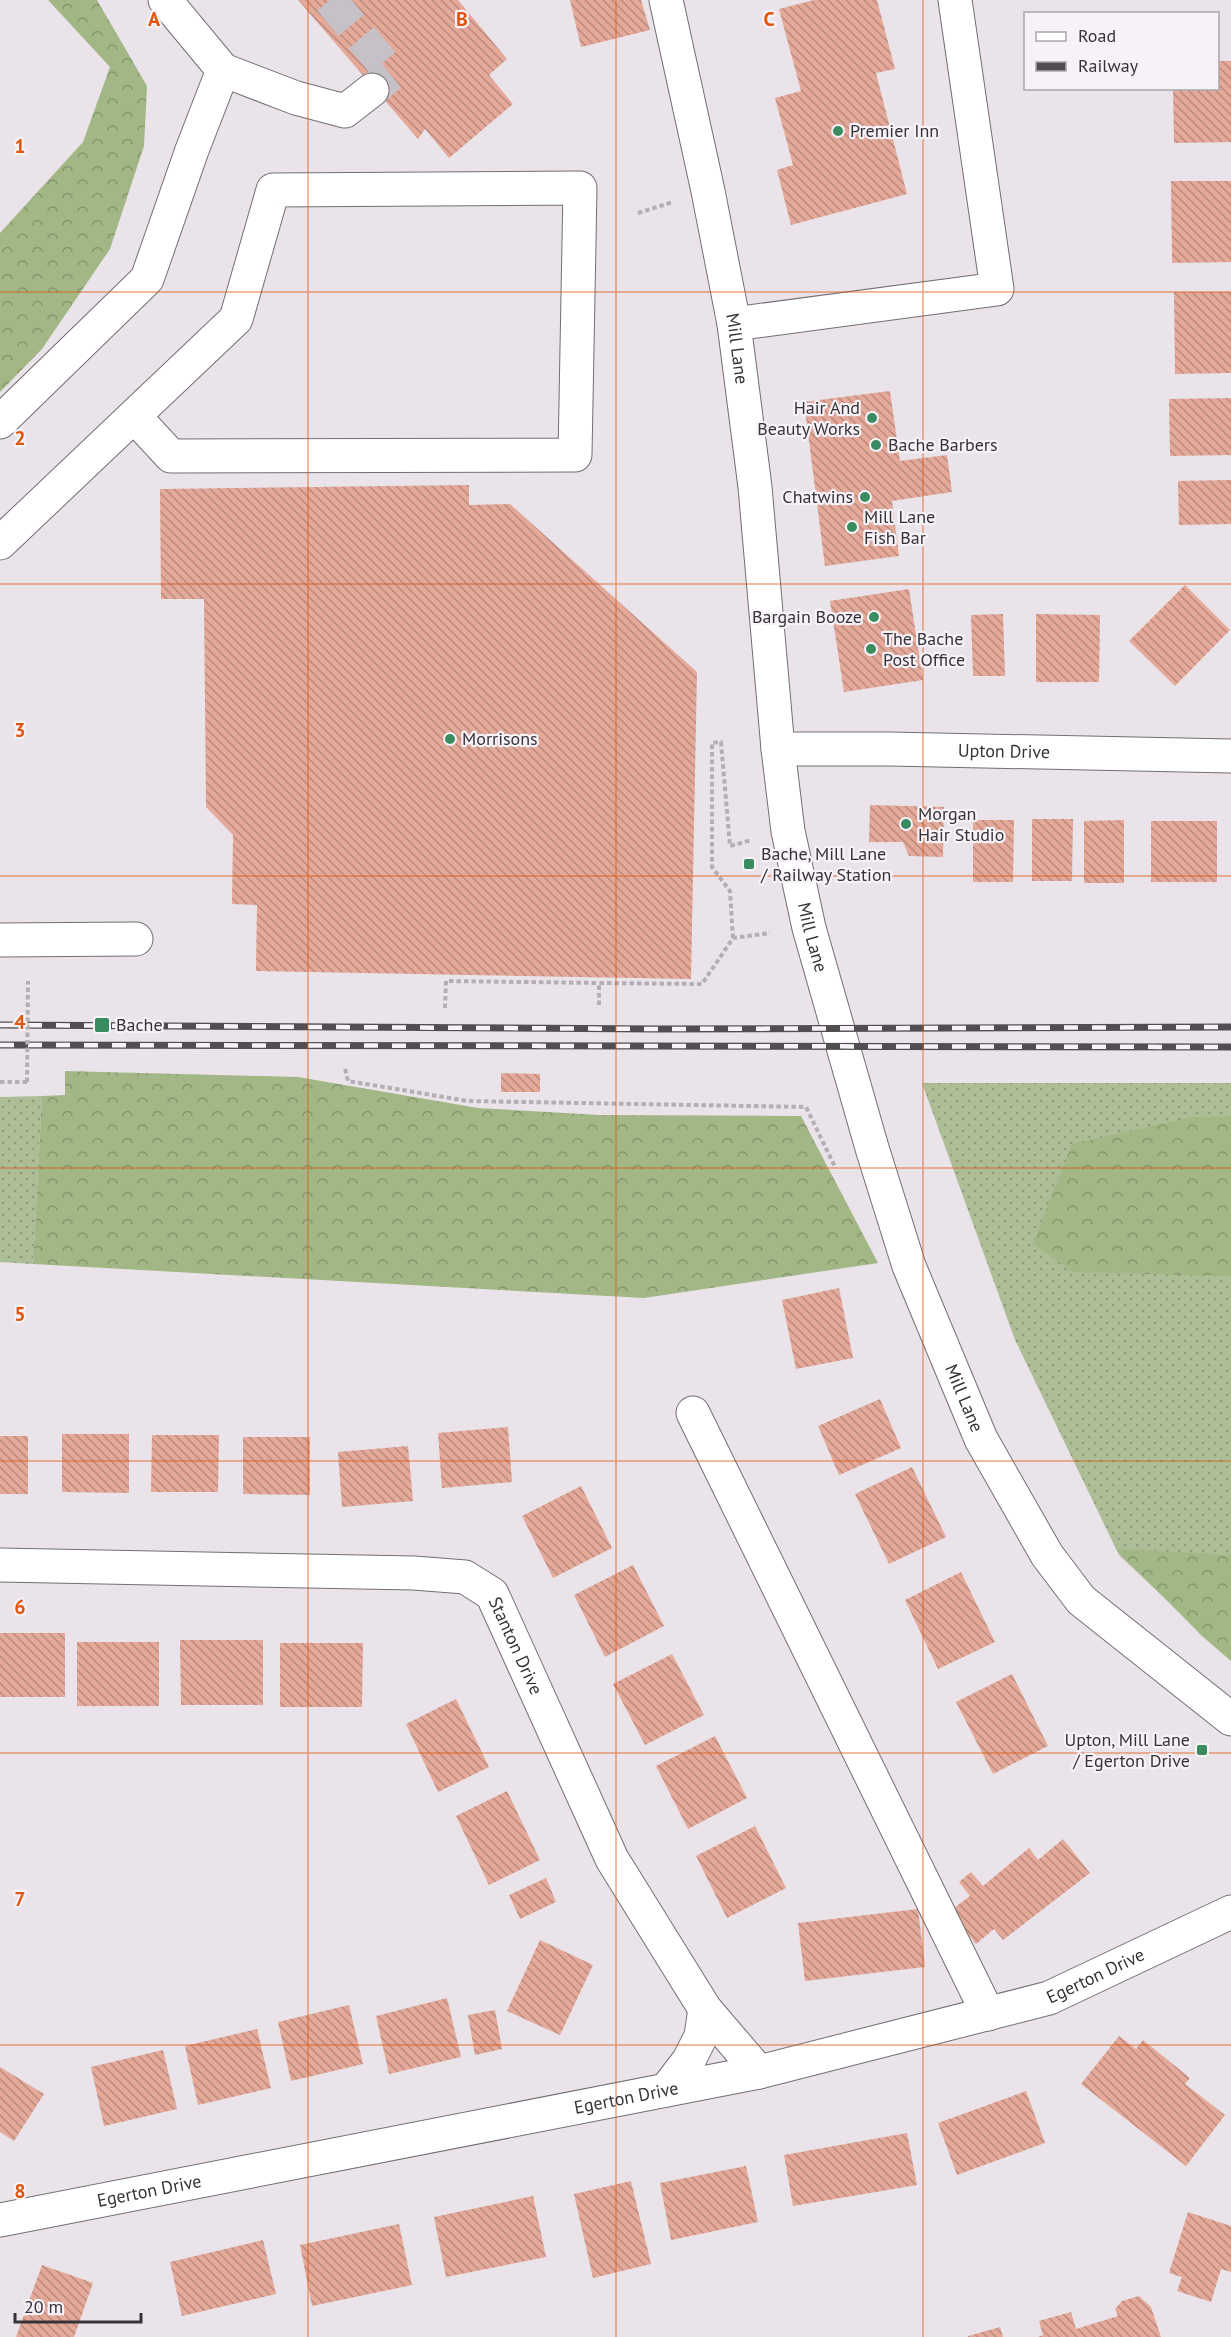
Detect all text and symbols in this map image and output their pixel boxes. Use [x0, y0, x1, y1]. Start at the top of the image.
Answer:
text: A [148, 6, 161, 32]
text: B [456, 6, 468, 32]
text: C [763, 6, 775, 32]
legend [1024, 12, 1219, 90]
text: Road [1078, 24, 1116, 47]
text: Railway [1078, 54, 1139, 77]
place label: Premier Inn [850, 119, 939, 142]
marker: Premier Inn [831, 124, 845, 138]
text: 1 [14, 133, 26, 159]
street label: Mill Lane [721, 311, 754, 385]
place label: Hair And Beauty Works [757, 396, 860, 440]
marker: Hair And Beauty Works [865, 411, 879, 425]
text: 2 [14, 425, 26, 451]
place label: Bache Barbers [888, 433, 997, 456]
marker: Bache Barbers [869, 438, 883, 452]
place label: Chatwins [782, 485, 853, 508]
marker: Chatwins [858, 490, 872, 504]
place label: Mill Lane Fish Bar [864, 505, 935, 549]
marker: Mill Lane Fish Bar [845, 520, 859, 534]
place label: Bargain Booze [752, 605, 862, 628]
marker: Bargain Booze [867, 610, 881, 624]
place label: The Bache Post Office [883, 627, 965, 671]
marker: The Bache Post Office [864, 642, 878, 656]
text: 3 [14, 717, 26, 743]
place label: Morrisons [462, 727, 538, 750]
marker: Morrisons [443, 732, 457, 746]
street label: Upton Drive [958, 738, 1050, 763]
place label: Morgan Hair Studio [918, 802, 1004, 846]
marker: Morgan Hair Studio [899, 817, 913, 831]
place label: Bache, Mill Lane / Railway Station [760, 842, 891, 886]
marker: Bache, Mill Lane / Railway Station [742, 857, 756, 871]
street label: Mill Lane [793, 900, 833, 975]
text: 4 [14, 1009, 26, 1035]
place label: Bache [116, 1013, 163, 1036]
marker: Bache [93, 1016, 111, 1034]
text: 5 [14, 1301, 26, 1327]
street label: Mill Lane [940, 1361, 989, 1435]
street label: Stanton Drive [484, 1593, 548, 1698]
text: 6 [14, 1594, 26, 1620]
place label: Upton, Mill Lane / Egerton Drive [1064, 1728, 1190, 1772]
marker: Upton, Mill Lane / Egerton Drive [1195, 1743, 1209, 1757]
text: 7 [14, 1886, 26, 1912]
street label: Egerton Drive [1043, 1943, 1148, 2009]
street label: Egerton Drive [572, 2076, 680, 2119]
street label: Egerton Drive [95, 2169, 203, 2212]
text: 8 [14, 2178, 26, 2204]
scale bar [15, 2286, 141, 2324]
text: 20 m [24, 2295, 63, 2318]

